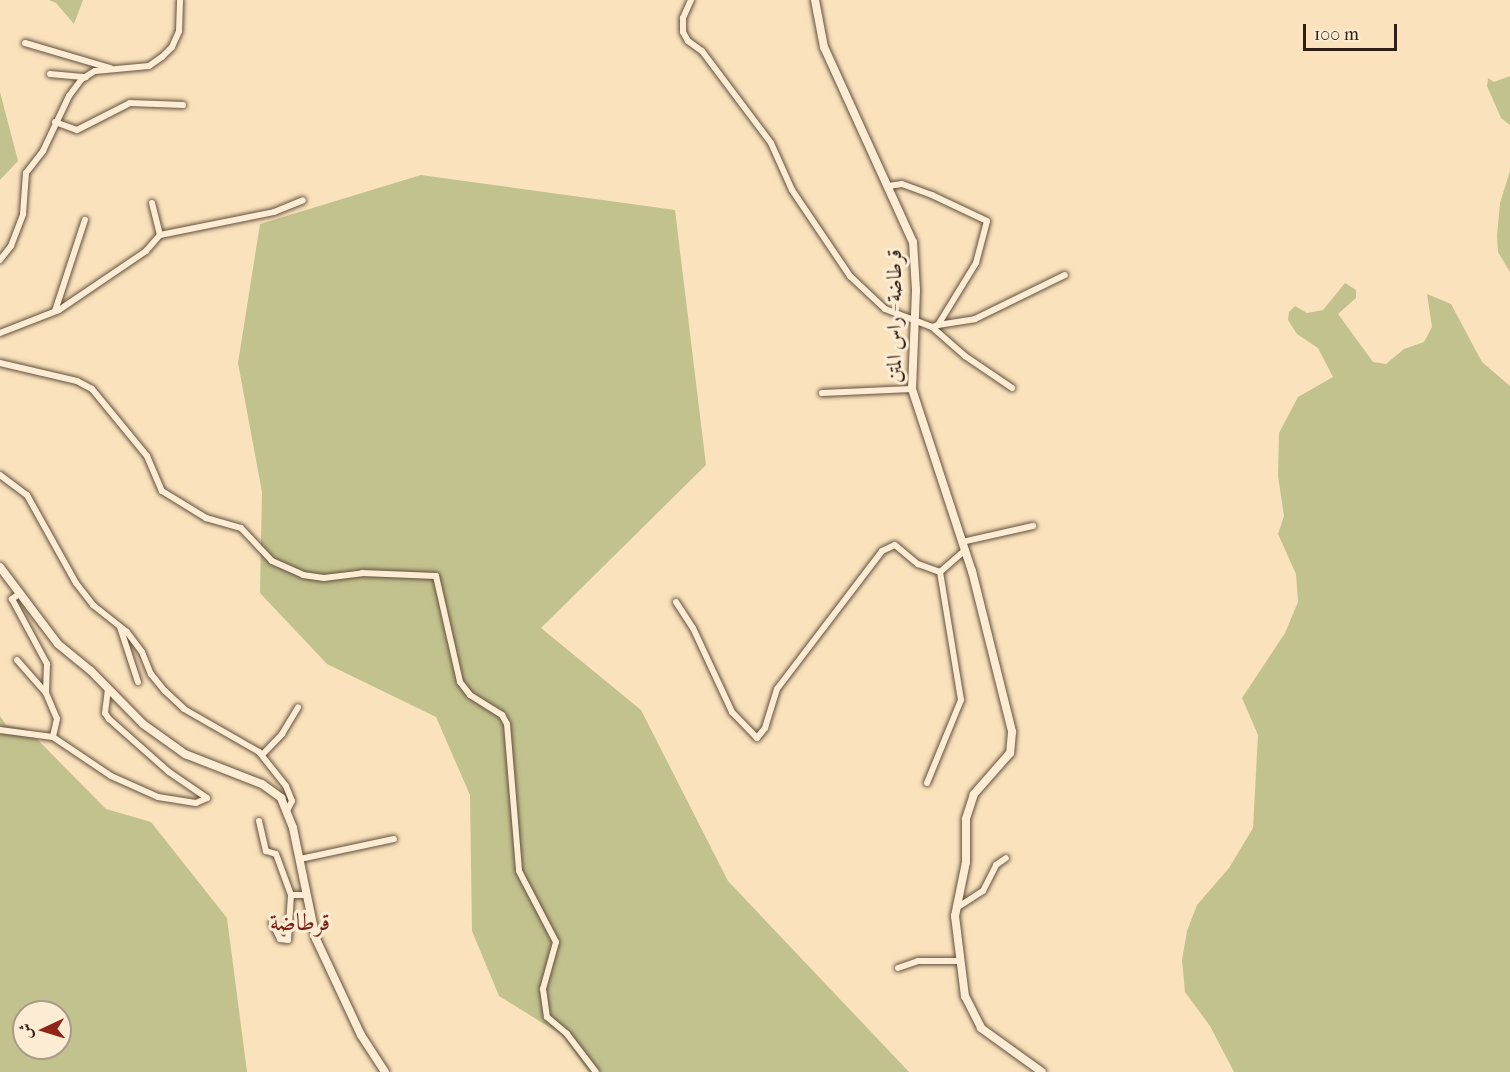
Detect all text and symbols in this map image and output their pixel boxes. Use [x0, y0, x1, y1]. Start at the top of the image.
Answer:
scale bar [1306, 12, 1400, 50]
text: 100 m [1314, 24, 1359, 45]
street label: قرطاضة - راس المتن [881, 249, 907, 383]
district label: قرطاضة [270, 909, 330, 937]
north arrow [12, 1000, 72, 1060]
text: ش [16, 1023, 36, 1040]

